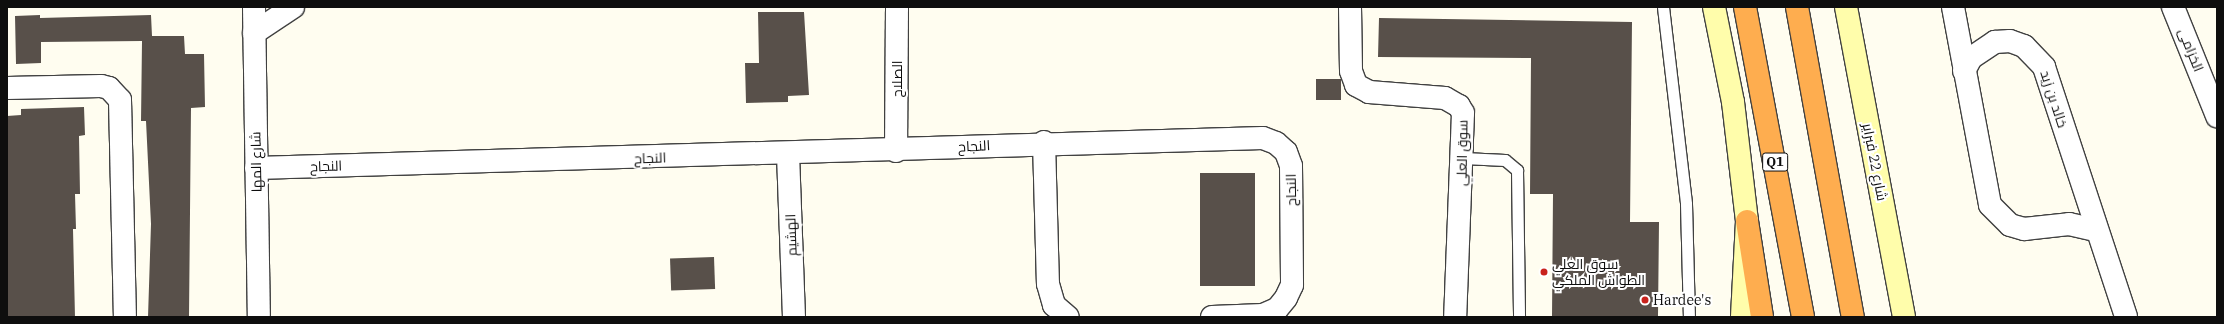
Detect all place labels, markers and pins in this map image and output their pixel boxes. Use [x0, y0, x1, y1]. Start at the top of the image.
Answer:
place label: سوق العلي الطواش الملكي [1552, 256, 1645, 288]
marker: سوق العلي الطواش الملكي [1539, 267, 1549, 277]
place label: Hardee's [1653, 292, 1711, 308]
marker: Hardee's [1640, 295, 1650, 305]

